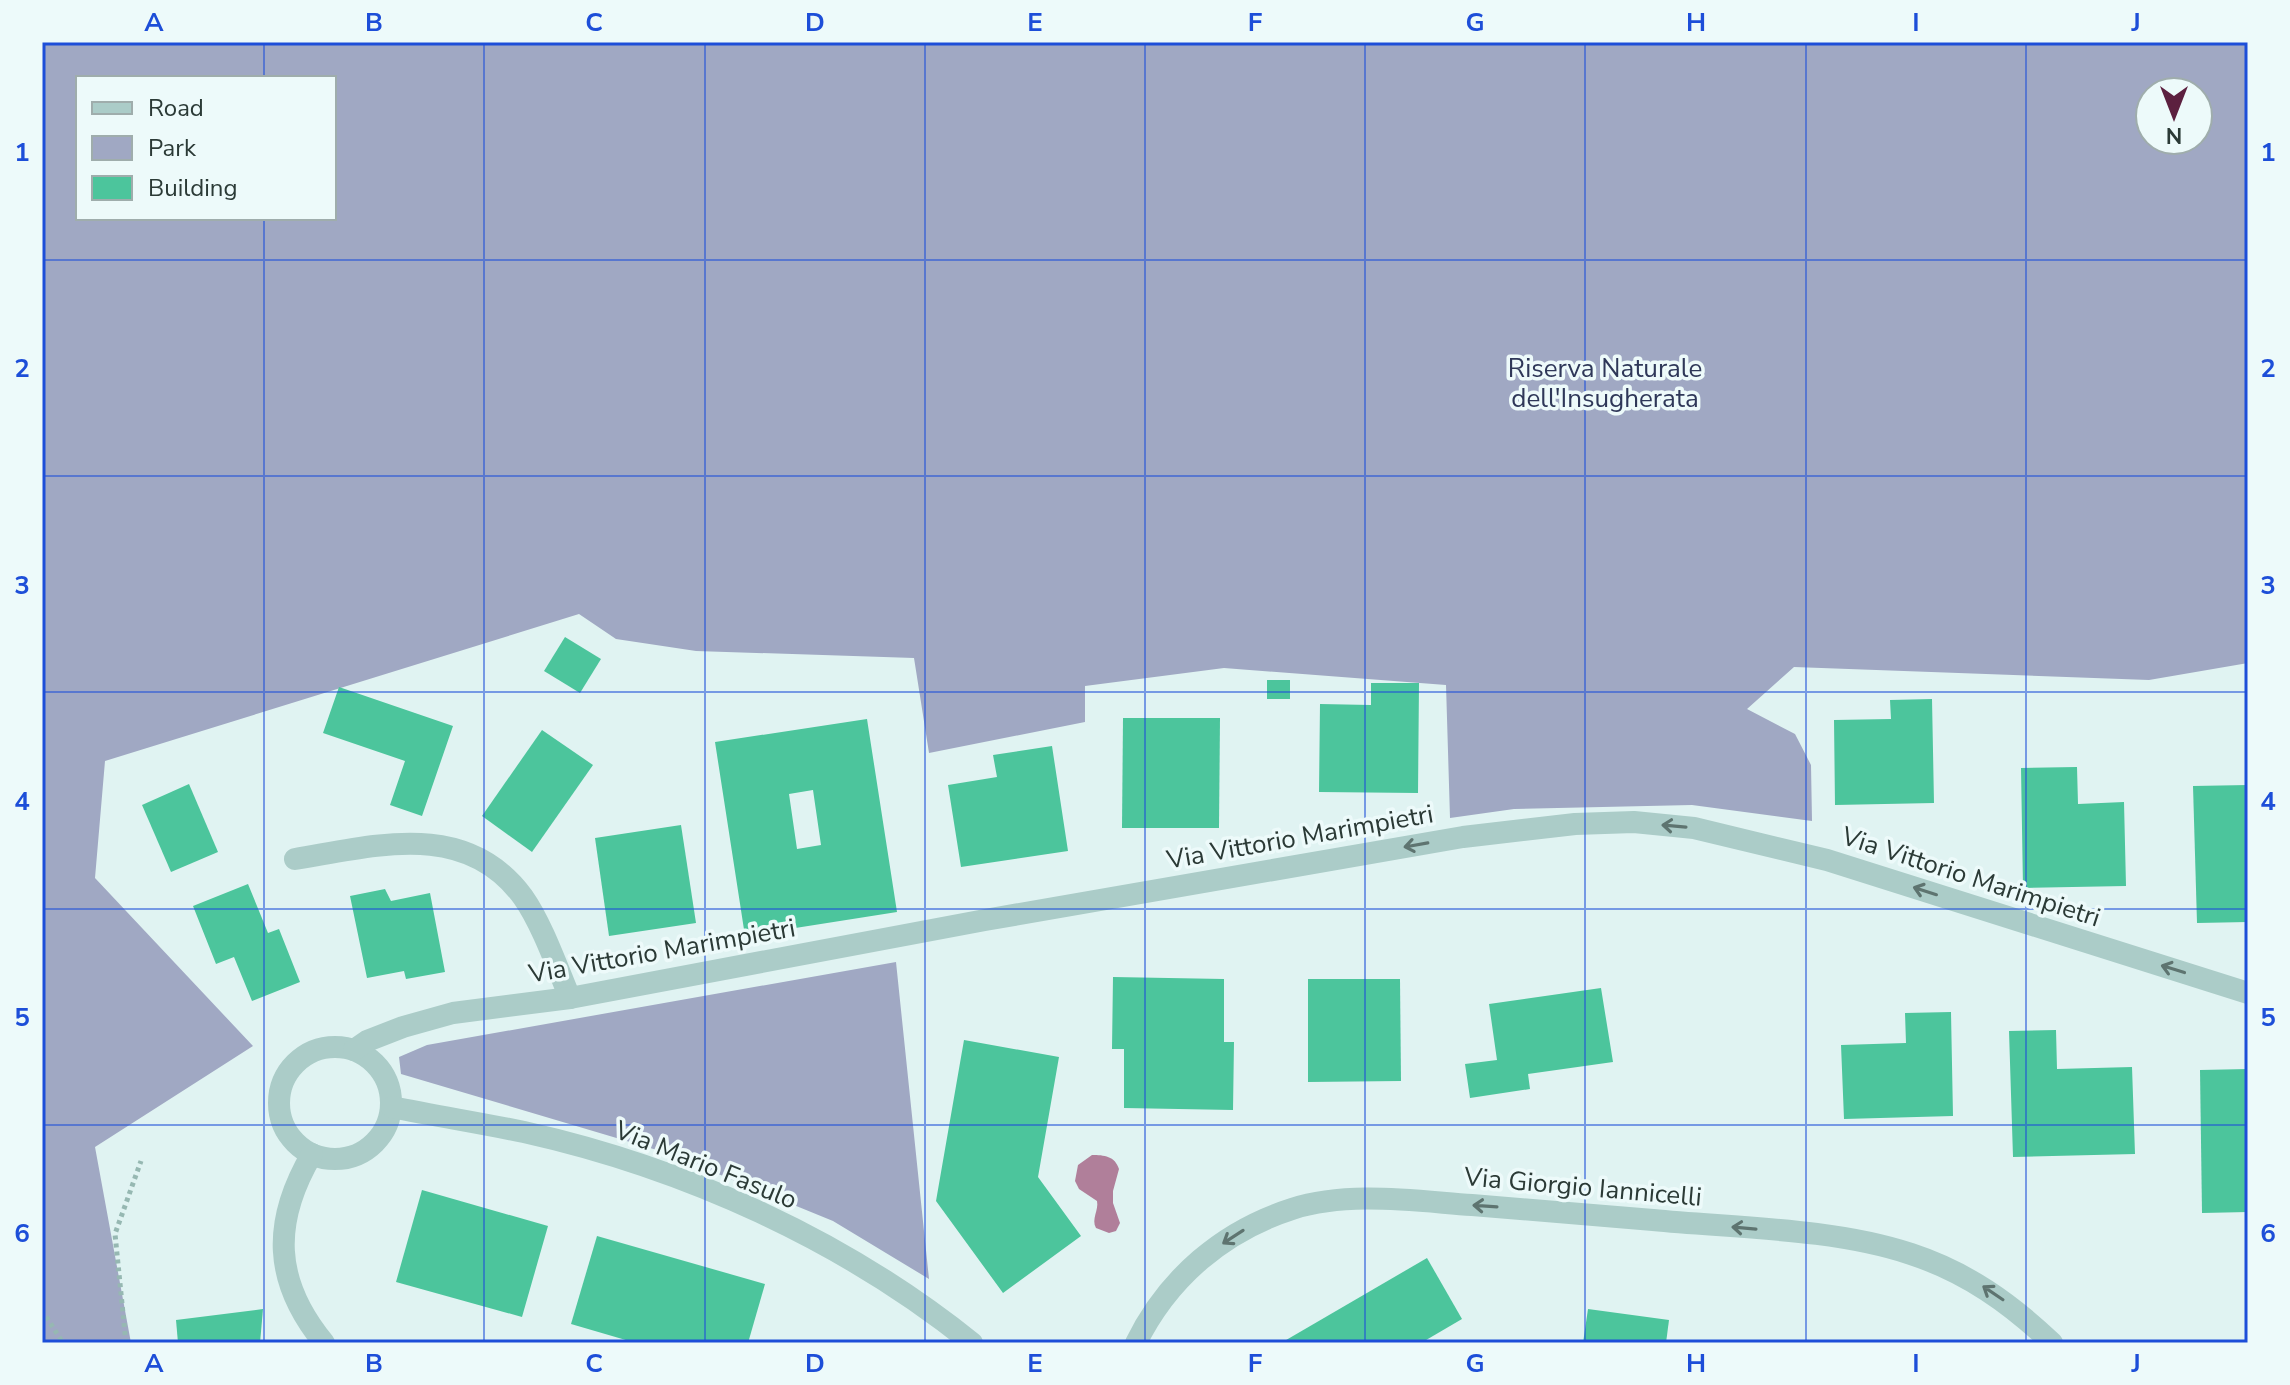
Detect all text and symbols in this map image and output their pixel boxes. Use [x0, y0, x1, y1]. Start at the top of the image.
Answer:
text: A [144, 5, 164, 40]
text: B [365, 5, 383, 40]
text: C [585, 5, 603, 40]
text: D [805, 5, 825, 40]
text: E [1027, 5, 1043, 40]
text: F [1248, 5, 1262, 40]
text: G [1465, 5, 1485, 40]
text: H [1686, 5, 1706, 40]
text: I [1912, 5, 1920, 40]
text: J [2130, 5, 2141, 40]
legend [76, 76, 336, 220]
north arrow [2134, 76, 2214, 156]
text: Road [148, 92, 204, 124]
text: N [2166, 120, 2182, 150]
text: Park [148, 132, 197, 164]
text: 1 [14, 135, 30, 170]
text: 1 [2260, 135, 2276, 170]
text: Building [148, 172, 238, 204]
text: 2 [14, 351, 30, 386]
park label: Riserva Naturale dell'Insugherata [1508, 351, 1702, 416]
text: 2 [2260, 351, 2276, 386]
text: 3 [14, 568, 30, 603]
text: 3 [2260, 568, 2276, 603]
text: 4 [14, 784, 30, 819]
text: 4 [2260, 784, 2276, 819]
street label: Via Vittorio Marimpietri [1163, 796, 1436, 878]
one-way arrow [1661, 818, 1688, 833]
street label: Via Vittorio Marimpietri [1836, 818, 2105, 935]
one-way arrow [1404, 838, 1429, 853]
one-way arrow [1913, 883, 1938, 898]
street label: Via Vittorio Marimpietri [525, 910, 798, 992]
one-way arrow [2161, 961, 2186, 976]
text: 5 [14, 1000, 30, 1035]
text: 5 [2260, 1000, 2276, 1035]
street label: Via Mario Fasulo [609, 1112, 802, 1217]
street label: Via Giorgio Iannicelli [1462, 1159, 1703, 1215]
one-way arrow [1472, 1198, 1499, 1213]
text: 6 [14, 1216, 30, 1251]
text: 6 [2260, 1216, 2276, 1251]
one-way arrow [1731, 1221, 1758, 1236]
one-way arrow [1222, 1228, 1244, 1245]
one-way arrow [1982, 1285, 2004, 1301]
text: A [144, 1346, 164, 1381]
text: B [365, 1346, 383, 1381]
text: C [585, 1346, 603, 1381]
text: D [805, 1346, 825, 1381]
text: E [1027, 1346, 1043, 1381]
text: F [1248, 1346, 1262, 1381]
text: G [1465, 1346, 1485, 1381]
text: H [1686, 1346, 1706, 1381]
text: I [1912, 1346, 1920, 1381]
text: J [2130, 1346, 2141, 1381]

